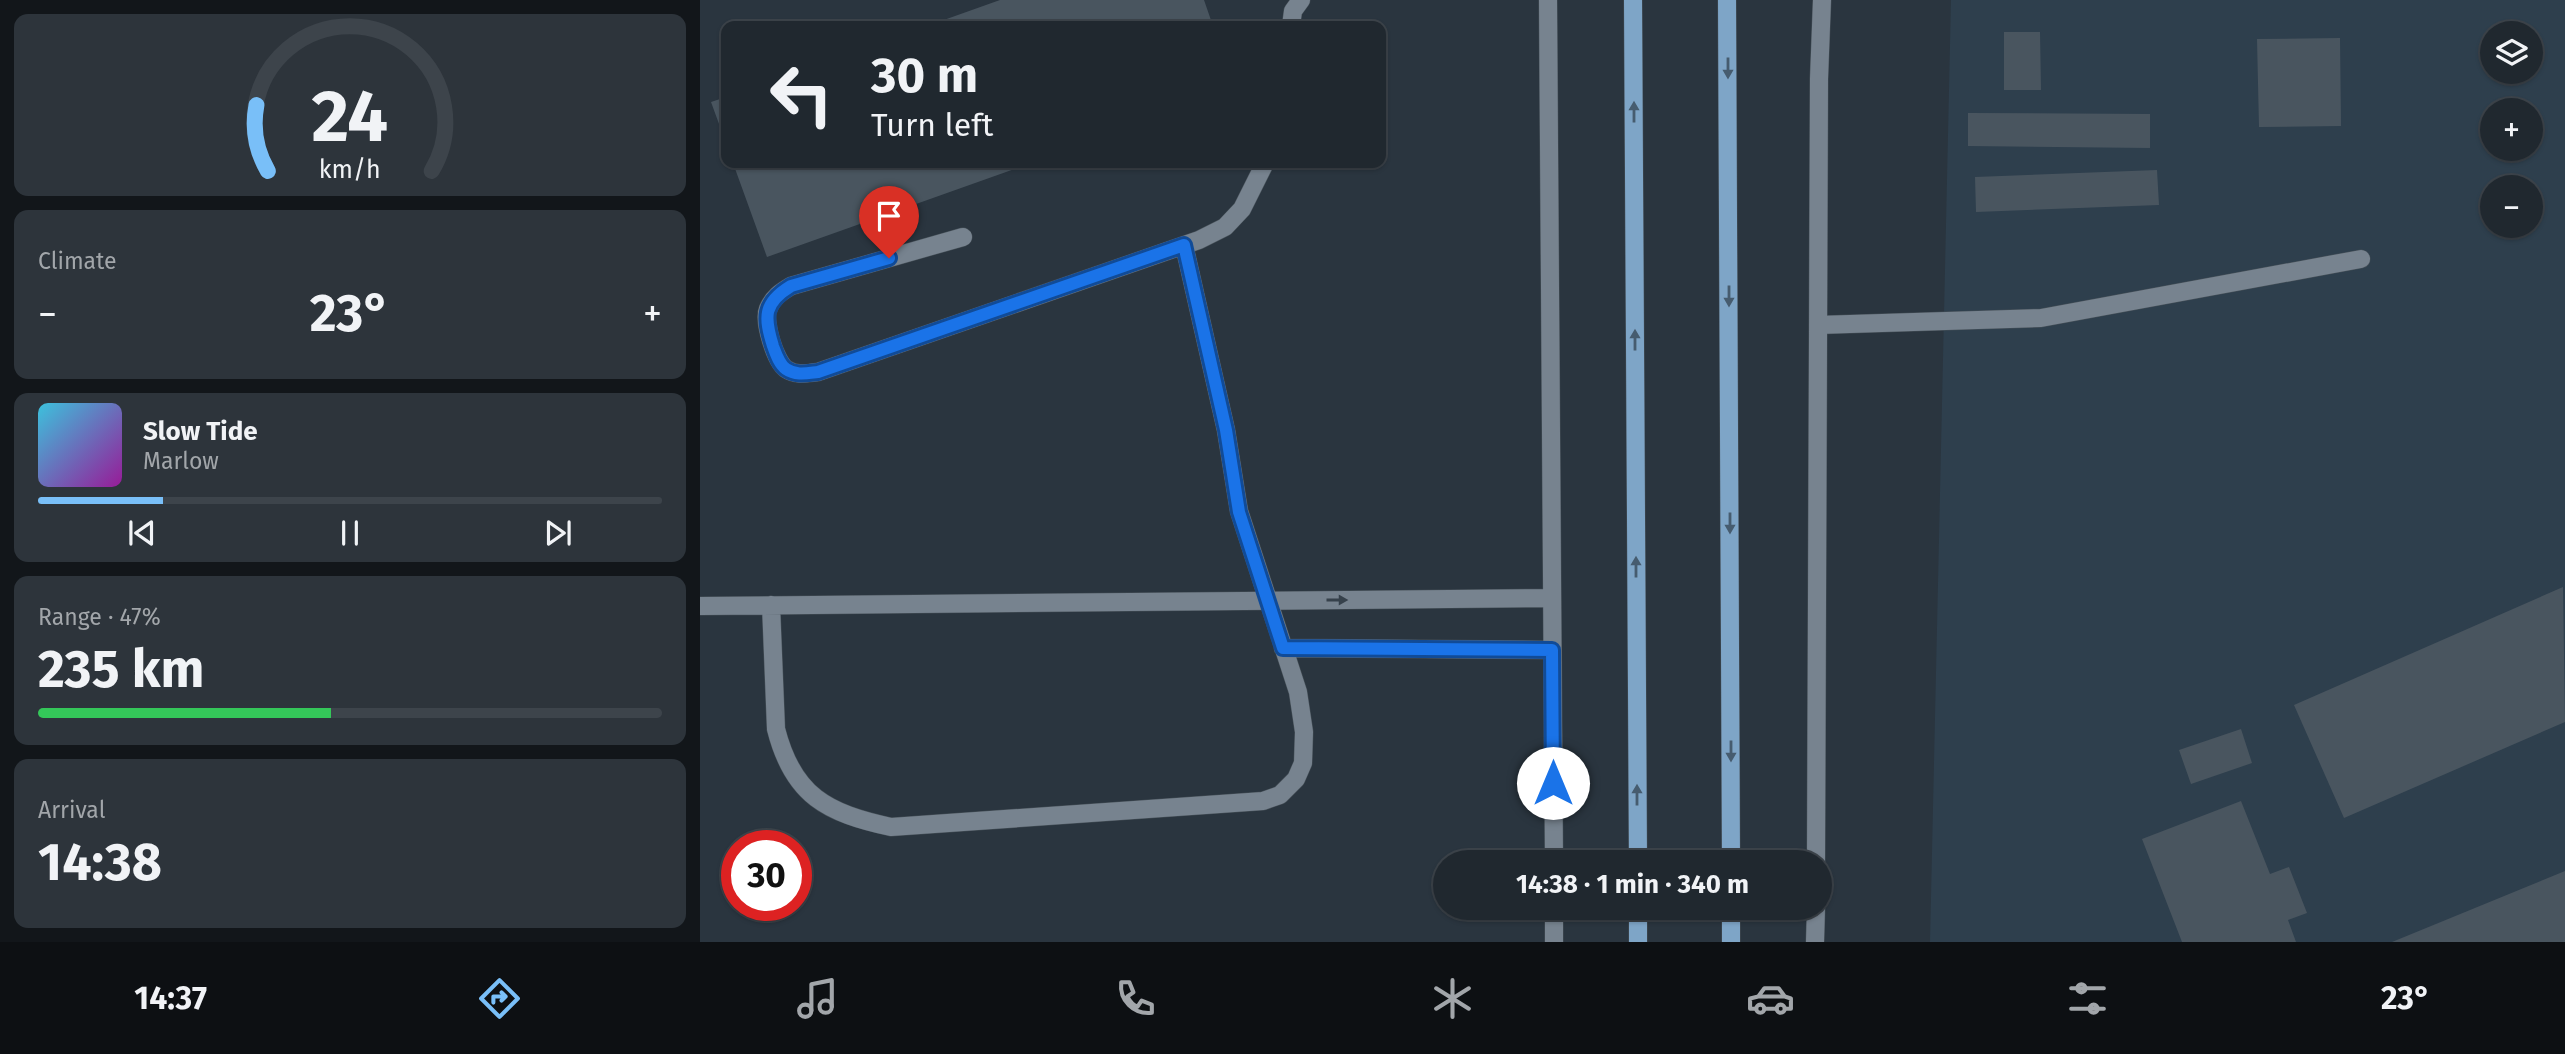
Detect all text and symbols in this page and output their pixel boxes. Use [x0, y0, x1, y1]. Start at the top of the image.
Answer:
map controls [2480, 21, 2543, 238]
button: layers [2480, 21, 2543, 84]
text: 30 m [871, 46, 978, 105]
icon: left [756, 49, 847, 140]
one-way arrow [1722, 57, 1734, 79]
text: 24 [312, 73, 388, 160]
button: + [2480, 98, 2543, 161]
one-way arrow [1628, 101, 1640, 123]
text: Turn left [871, 106, 993, 144]
text: km/h [319, 155, 381, 185]
button: − [2480, 175, 2543, 238]
pin [859, 186, 919, 258]
icon: arrive [870, 197, 908, 235]
text: Climate [38, 247, 117, 275]
text: 23° [310, 282, 390, 345]
one-way arrow [1723, 285, 1735, 307]
text: − [38, 291, 57, 337]
text: + [643, 291, 662, 337]
one-way arrow [1629, 328, 1641, 350]
text: Slow Tide [143, 416, 258, 447]
text: Marlow [143, 447, 219, 475]
one-way arrow [1724, 512, 1736, 534]
icon: previous [123, 514, 161, 552]
icon: pause [331, 514, 369, 552]
icon: next [539, 514, 577, 552]
one-way arrow [1630, 556, 1642, 578]
one-way arrow [1326, 594, 1348, 606]
text: Range · 47% [38, 603, 161, 631]
text: 235 km [38, 638, 205, 701]
one-way arrow [1725, 740, 1736, 762]
position arrow [1516, 746, 1590, 820]
one-way arrow [1631, 783, 1643, 805]
text: Arrival [38, 796, 105, 824]
speed limit sign: 30 [721, 830, 812, 921]
text: 14:38 [38, 831, 162, 894]
text: 14:38 · 1 min · 340 m [1516, 869, 1749, 900]
icon: directions [475, 974, 524, 1023]
icon: music [793, 974, 842, 1023]
icon: phone [1111, 974, 1160, 1023]
icon: climate [1428, 974, 1477, 1023]
icon: car [1746, 974, 1795, 1023]
icon: filters [2063, 974, 2112, 1023]
text: 14:37 [134, 979, 207, 1017]
text: 23° [2381, 979, 2431, 1017]

